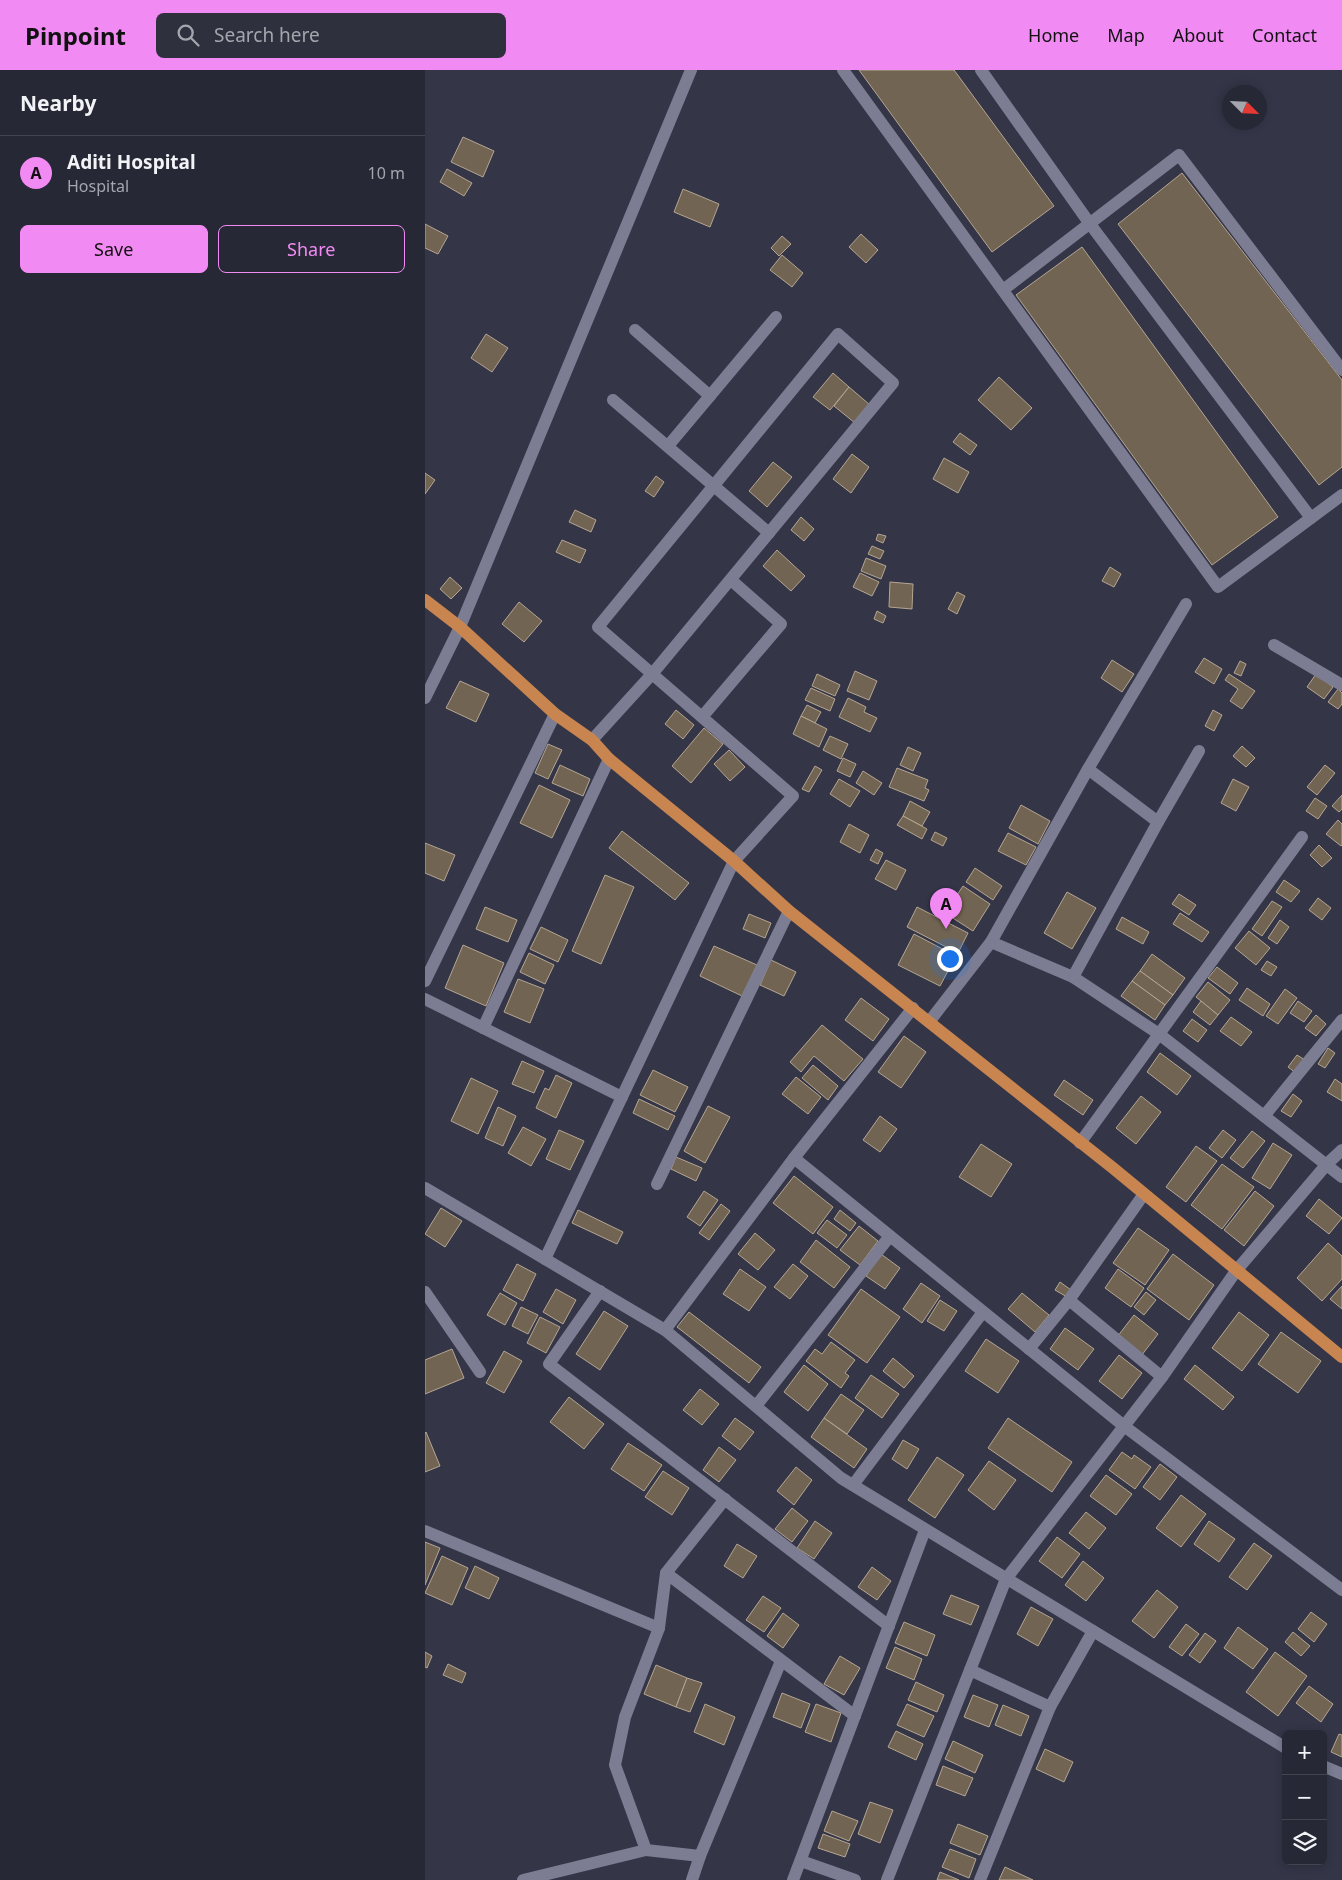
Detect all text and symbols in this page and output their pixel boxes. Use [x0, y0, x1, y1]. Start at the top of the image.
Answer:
search box [156, 13, 506, 58]
text: Pinpoint [25, 19, 126, 52]
icon: search [174, 21, 202, 49]
text: Search here [214, 22, 320, 48]
text: Home [1028, 23, 1079, 47]
text: Map [1107, 23, 1145, 47]
text: About [1173, 23, 1224, 47]
text: Contact [1252, 23, 1317, 47]
north arrow [1222, 85, 1267, 130]
text: Nearby [20, 89, 96, 117]
text: Aditi Hospital [67, 149, 196, 175]
text: A [30, 162, 42, 184]
text: 10 m [368, 162, 405, 184]
text: Hospital [67, 175, 129, 197]
button: Save [20, 225, 208, 273]
button: Share [218, 225, 405, 273]
pin: A [930, 888, 962, 929]
your location [937, 946, 963, 972]
map controls [1282, 1730, 1327, 1865]
button: + [1282, 1730, 1327, 1775]
button: − [1282, 1775, 1327, 1820]
button: layers [1282, 1820, 1327, 1865]

